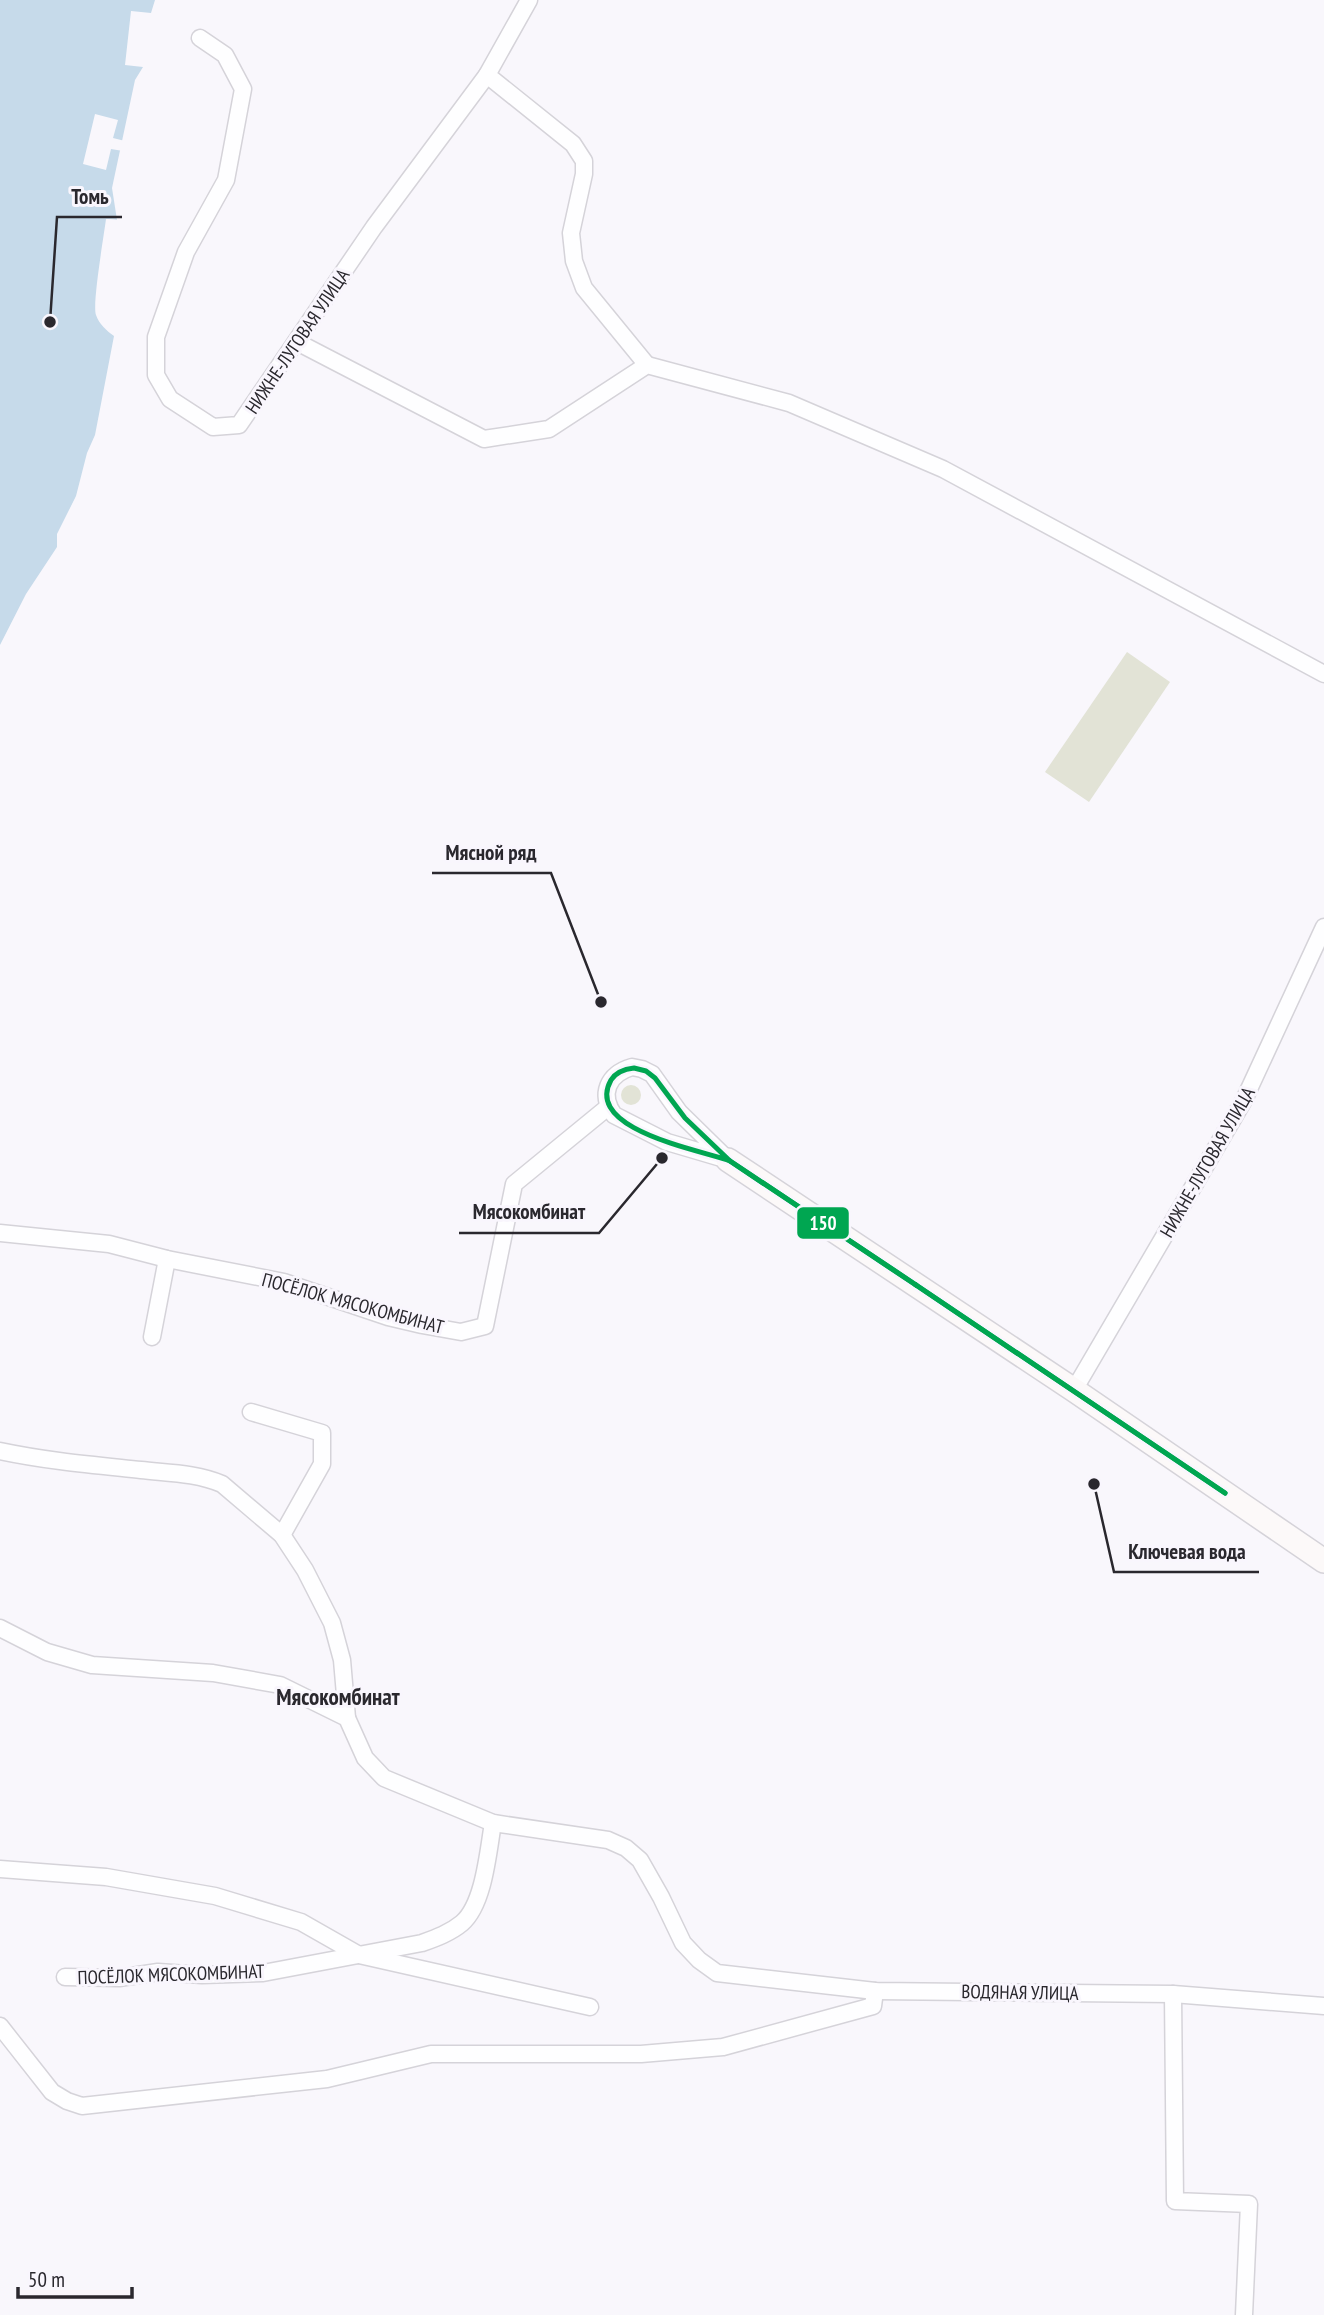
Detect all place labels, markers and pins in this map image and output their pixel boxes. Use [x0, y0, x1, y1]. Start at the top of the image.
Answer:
callout: Томь [57, 175, 122, 217]
callout: Мясной ряд [432, 831, 551, 873]
callout: Мясокомбинат [459, 1191, 599, 1233]
callout: Ключевая вода [1114, 1530, 1259, 1572]

